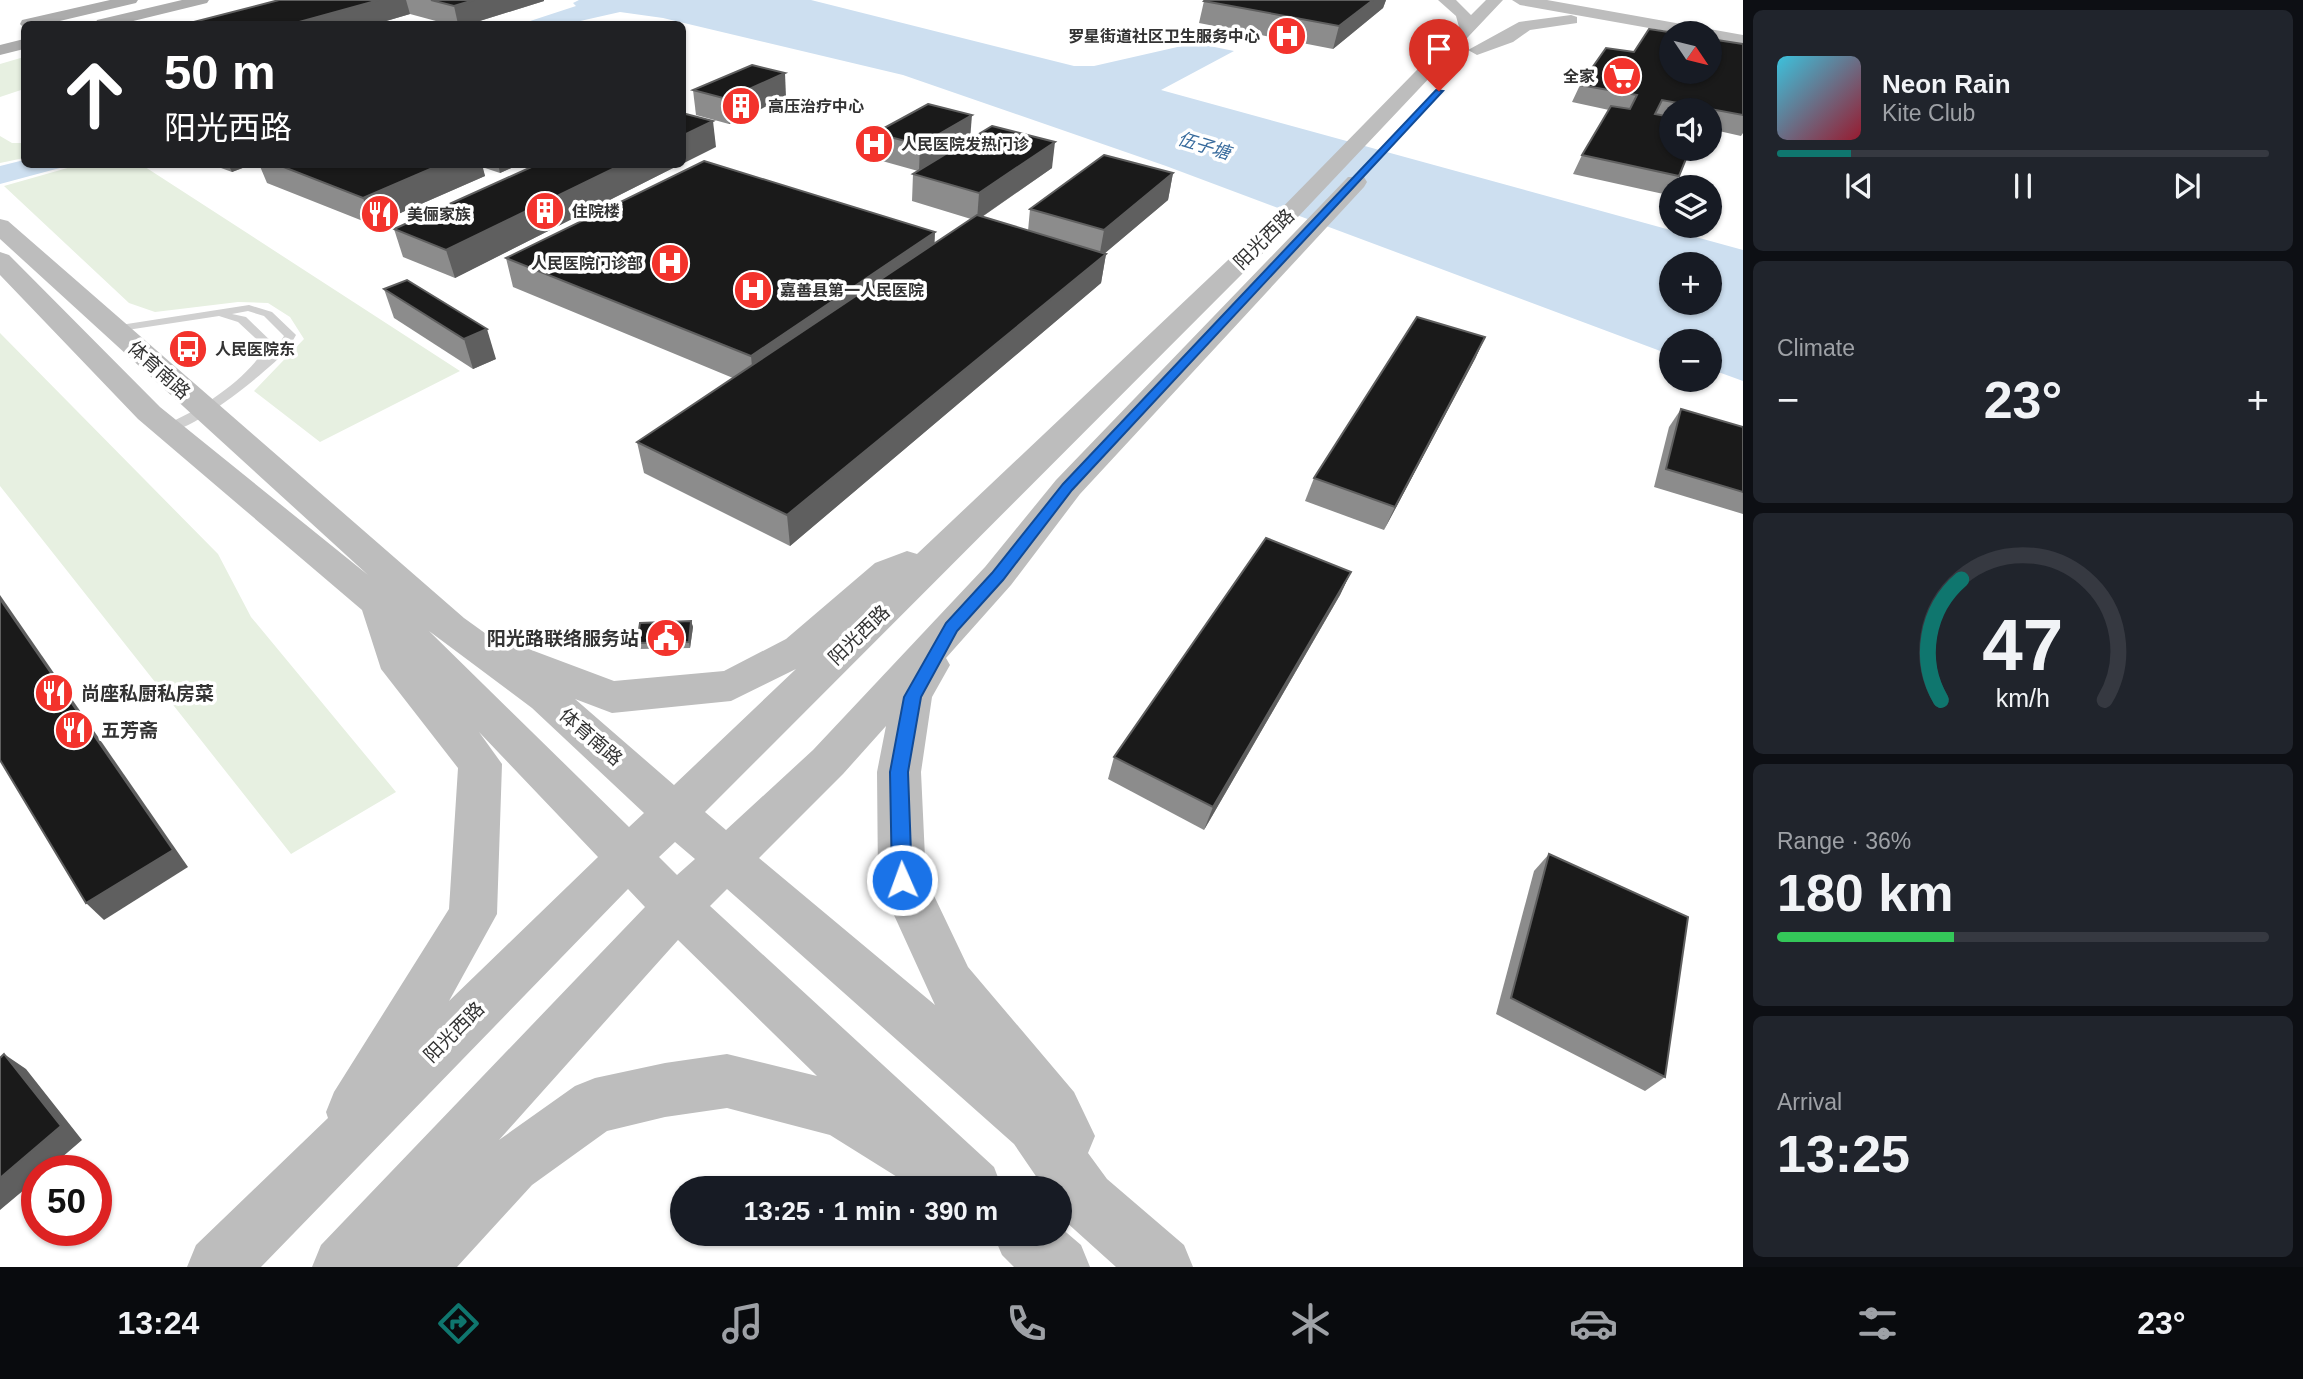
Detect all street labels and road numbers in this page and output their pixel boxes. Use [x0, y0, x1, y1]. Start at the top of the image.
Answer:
street label: 阳光西路 [1230, 205, 1298, 273]
street label: 体育南路 [124, 337, 194, 403]
street label: 阳光西路 [824, 601, 894, 669]
street label: 体育南路 [555, 704, 627, 770]
street label: 阳光西路 [420, 998, 488, 1066]

